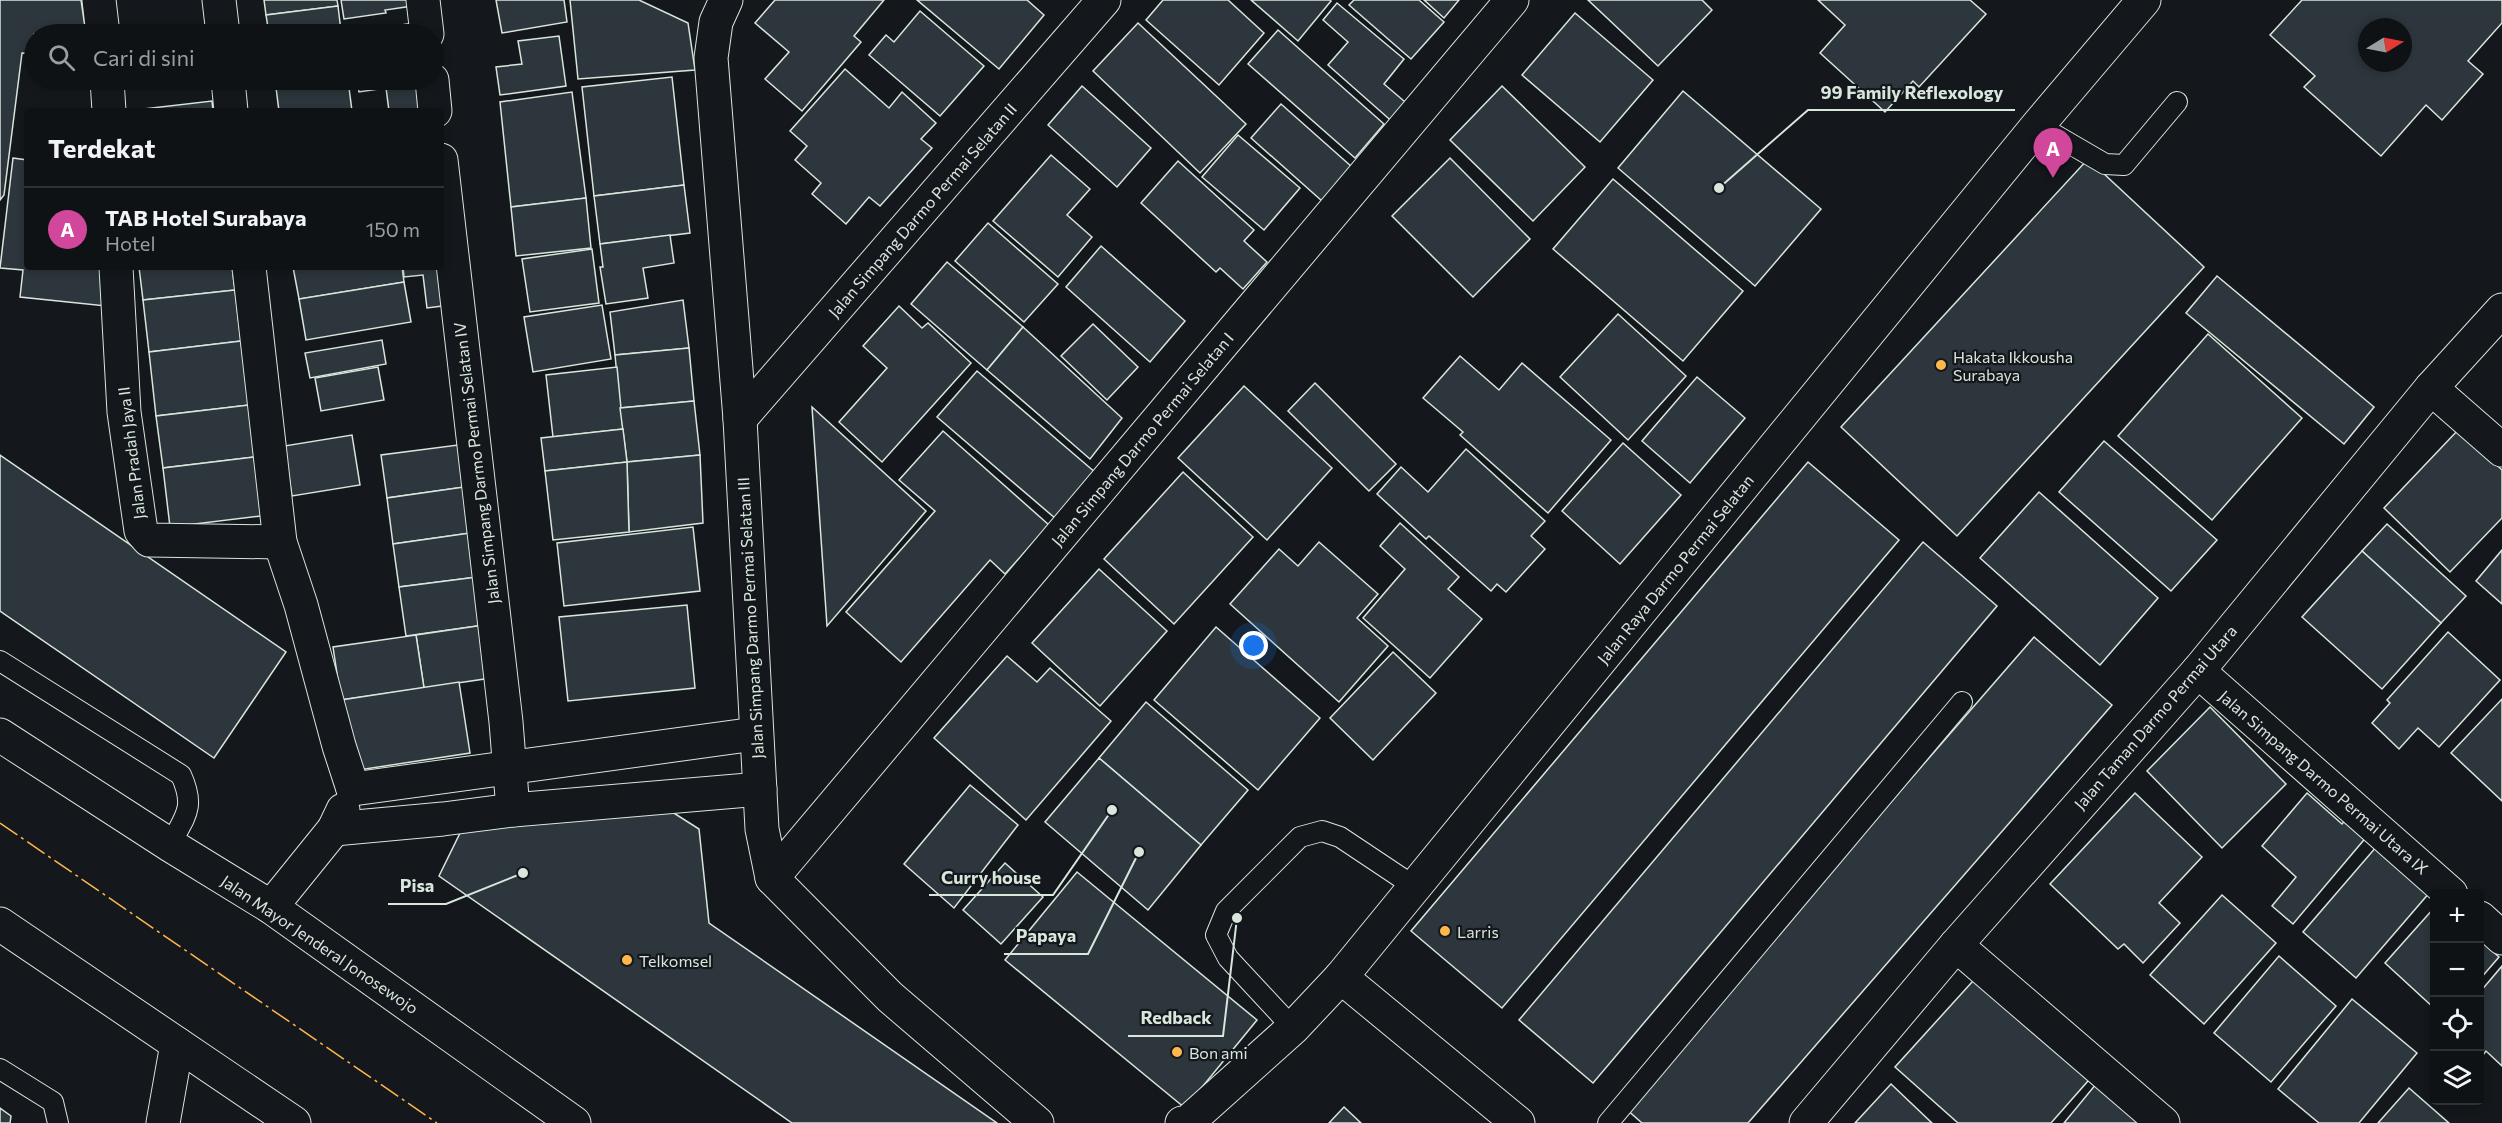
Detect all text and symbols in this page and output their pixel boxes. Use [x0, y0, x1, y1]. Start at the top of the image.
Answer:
north arrow [2358, 18, 2412, 72]
search box [24, 24, 444, 90]
icon: search [45, 41, 78, 74]
text: Cari di sini [93, 44, 195, 71]
callout: 99 Family Reflexology [1808, 74, 2015, 110]
text: 99 Family Reflexology [1821, 81, 2004, 103]
street label: Jalan Simpang Darmo Permai Selatan II [824, 99, 1020, 321]
pin: A [2034, 128, 2072, 178]
text: Terdekat [48, 132, 155, 163]
text: TAB Hotel Surabaya [105, 204, 306, 231]
text: A [60, 217, 75, 241]
text: 150 m [366, 217, 420, 241]
text: Hotel [105, 231, 155, 255]
street label: Jalan Simpang Darmo Permai Selatan IV [449, 321, 503, 605]
street label: Jalan Simpang Darmo Permai Selatan I [1047, 328, 1237, 550]
place label: Hakata Ikkousha Surabaya [1953, 347, 2073, 384]
marker: Hakata Ikkousha Surabaya [1934, 358, 1948, 372]
street label: Jalan Pradah Jaya II [113, 386, 149, 520]
street label: Jalan Raya Darmo Permai Selatan [1593, 471, 1757, 667]
street label: Jalan Simpang Darmo Permai Selatan III [733, 477, 767, 759]
street label: Jalan Taman Darmo Permai Utara [2070, 621, 2240, 813]
your location [1239, 631, 1268, 660]
street label: Jalan Simpang Darmo Permai Utara IX [2216, 686, 2432, 878]
callout: Curry house [929, 859, 1053, 895]
text: Curry house [941, 866, 1041, 888]
callout: Pisa [388, 868, 446, 904]
street label: Jalan Mayor Jenderal Jonosewojo [218, 871, 422, 1017]
text: Pisa [400, 874, 434, 896]
map controls [2430, 889, 2484, 1105]
button: + [2430, 889, 2484, 943]
callout: Papaya [1004, 918, 1088, 954]
place label: Larris [1457, 922, 1499, 941]
text: Papaya [1016, 924, 1076, 946]
marker: Larris [1438, 924, 1452, 938]
button: − [2430, 943, 2484, 997]
place label: Telkomsel [639, 951, 712, 970]
marker: Telkomsel [620, 953, 634, 967]
button: locate [2430, 997, 2484, 1051]
callout: Redback [1128, 1000, 1223, 1036]
text: Redback [1141, 1006, 1212, 1028]
place label: Bon ami [1189, 1043, 1248, 1062]
marker: Bon ami [1170, 1045, 1184, 1059]
button: layers [2430, 1051, 2484, 1105]

